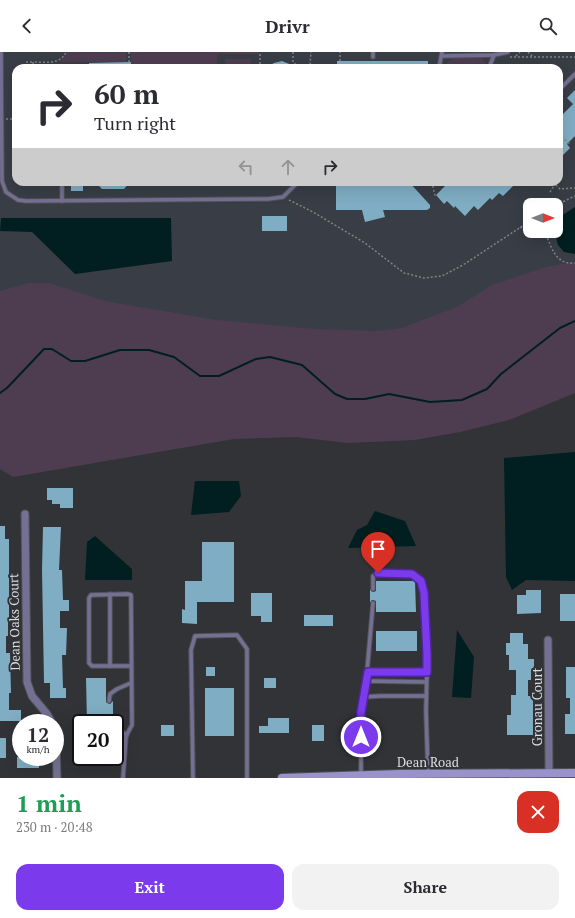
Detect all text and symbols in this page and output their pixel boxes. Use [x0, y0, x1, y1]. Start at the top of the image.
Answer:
text: Drivr [265, 14, 310, 38]
icon: back [16, 15, 38, 37]
icon: search [537, 15, 559, 37]
text: 60 m [94, 75, 159, 112]
icon: right [28, 80, 80, 132]
text: Turn right [94, 111, 176, 135]
icon: left [235, 156, 257, 178]
icon: ahead [277, 156, 299, 178]
icon: right [319, 156, 341, 178]
north arrow [523, 198, 563, 238]
map controls [523, 198, 563, 238]
pin [361, 532, 395, 573]
icon: arrive [367, 538, 389, 560]
street label: Dean Oaks Court [4, 573, 24, 671]
street label: Gronau Court [528, 668, 546, 746]
speed limit sign: 20 [72, 714, 124, 766]
position arrow [340, 716, 382, 758]
text: 12 [27, 721, 49, 748]
text: km/h [26, 743, 50, 756]
street label: Dean Road [397, 753, 459, 771]
text: 1 min [16, 787, 82, 819]
button: close [517, 791, 559, 833]
text: 230 m · 20:48 [16, 818, 93, 836]
button: Exit [16, 864, 284, 910]
button: Share [292, 864, 559, 910]

